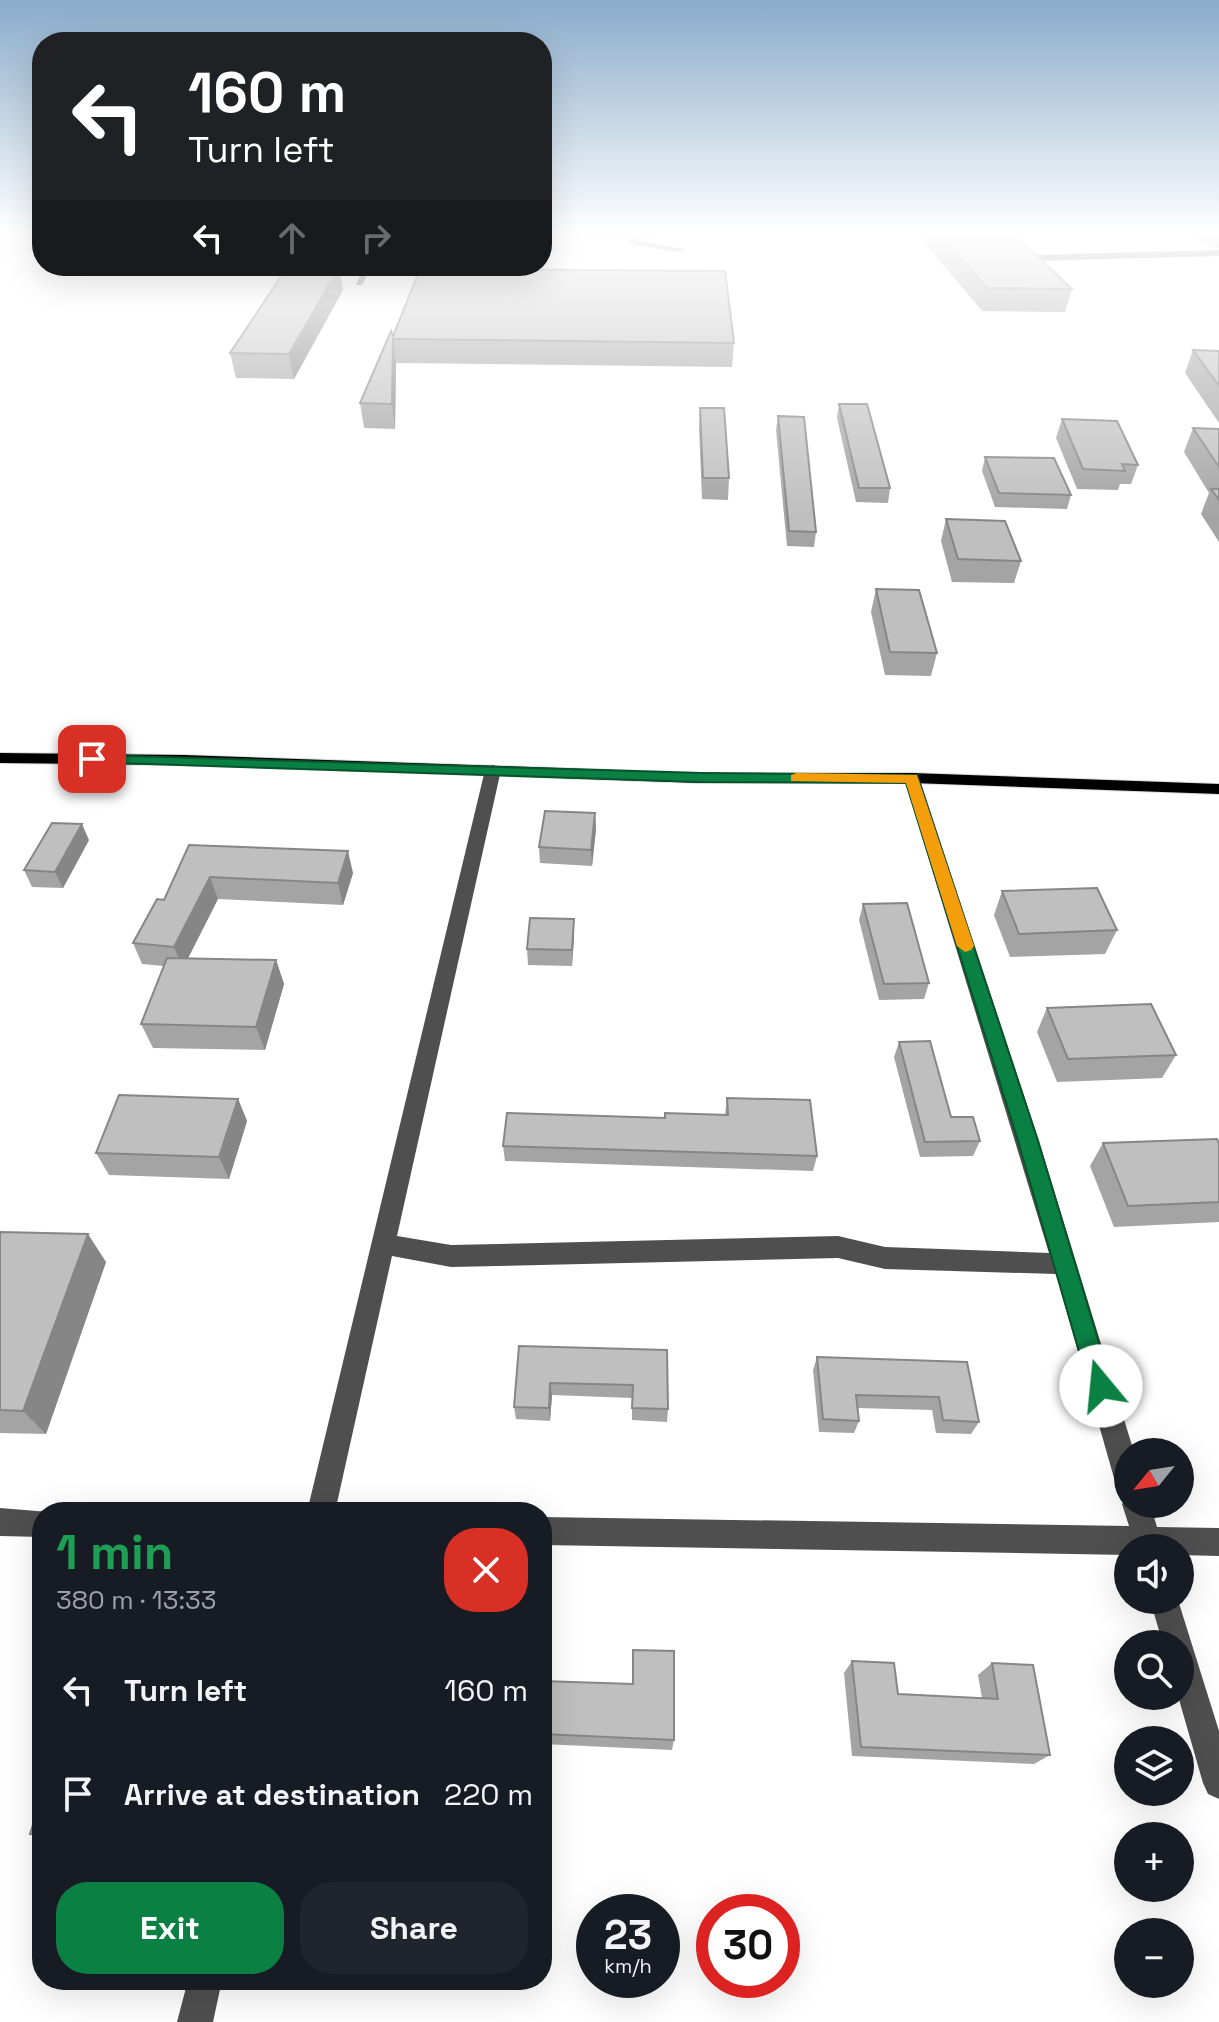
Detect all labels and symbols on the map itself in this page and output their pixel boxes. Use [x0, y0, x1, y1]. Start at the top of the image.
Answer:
pin [58, 725, 126, 793]
position arrow [1059, 1344, 1143, 1428]
north arrow [1114, 1438, 1194, 1518]
speed limit sign: 30 [696, 1894, 800, 1998]

